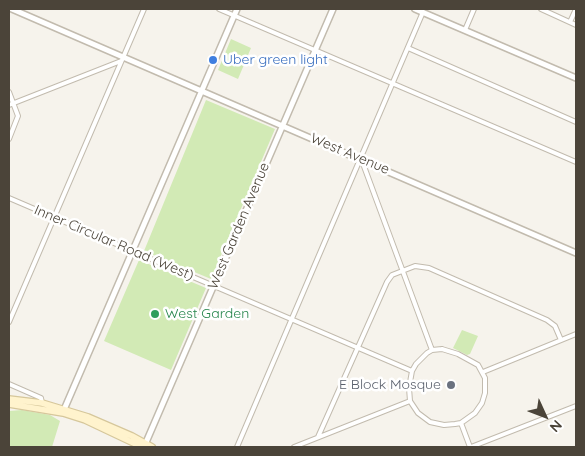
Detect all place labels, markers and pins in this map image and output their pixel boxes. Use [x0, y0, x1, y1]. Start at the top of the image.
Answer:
place label: Uber green light [223, 52, 328, 68]
marker: Uber green light [207, 54, 219, 66]
place label: West Garden [165, 306, 249, 322]
marker: West Garden [149, 308, 161, 320]
place label: E Block Mosque [339, 377, 441, 393]
marker: E Block Mosque [445, 379, 457, 391]

